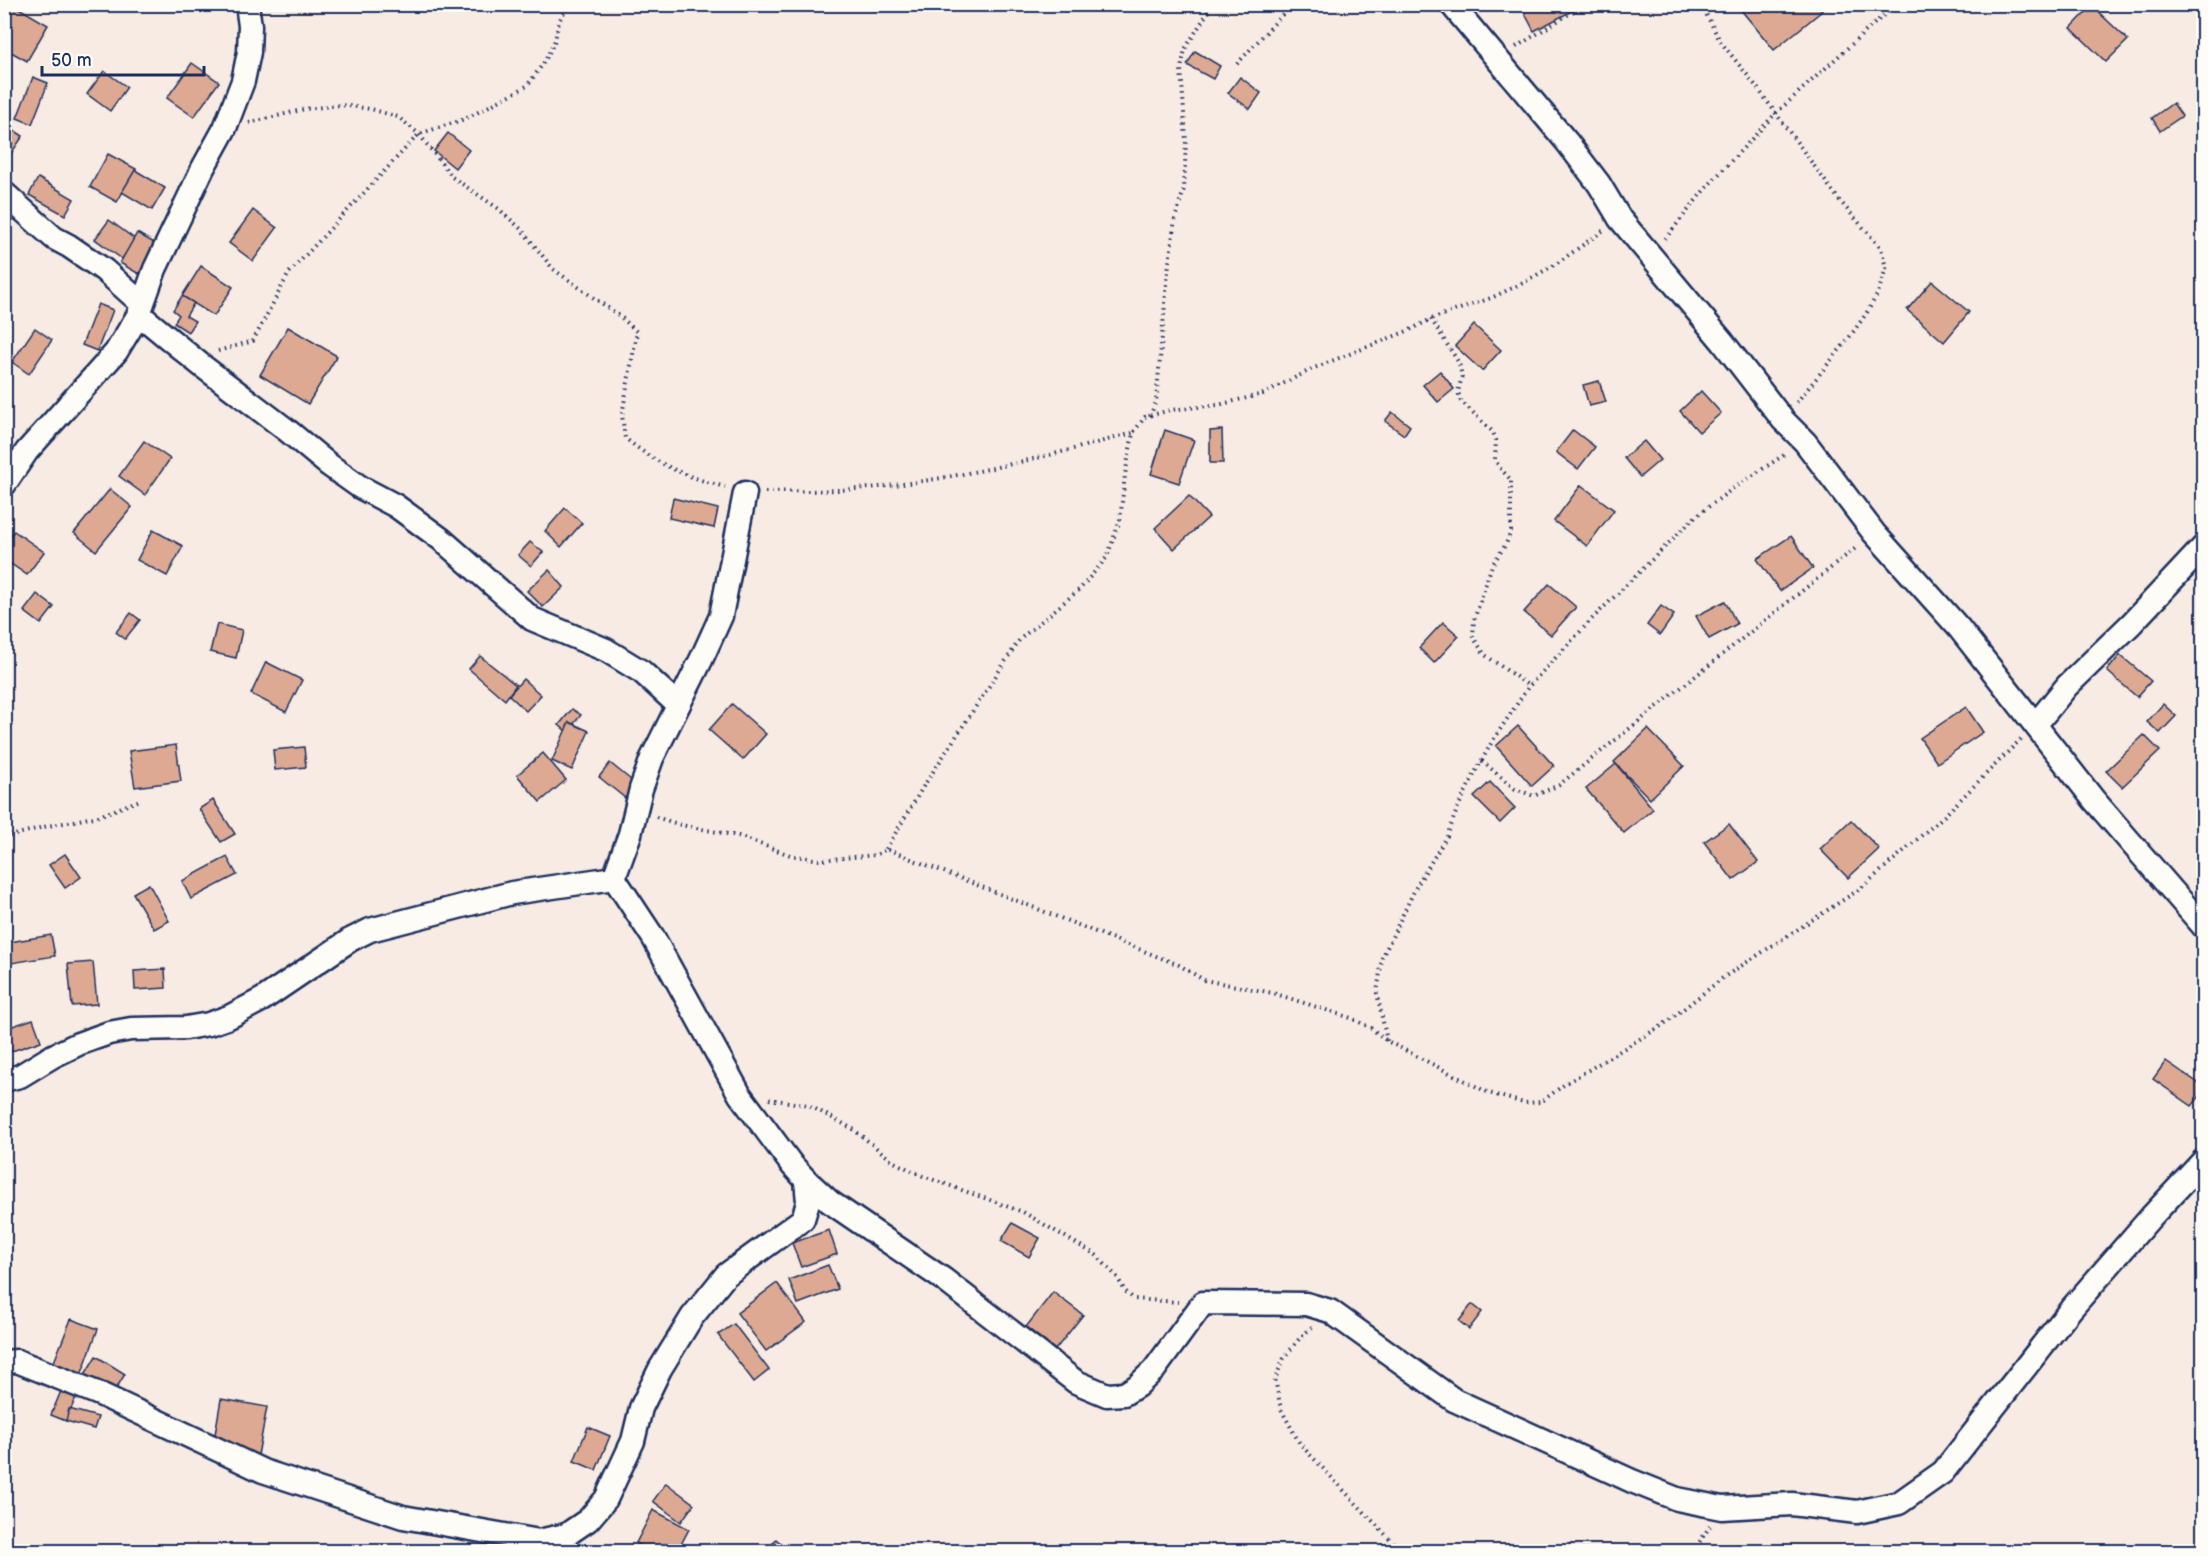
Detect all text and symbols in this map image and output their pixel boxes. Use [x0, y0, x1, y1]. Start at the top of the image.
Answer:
scale bar [42, 39, 204, 77]
text: 50 m [51, 50, 92, 71]

